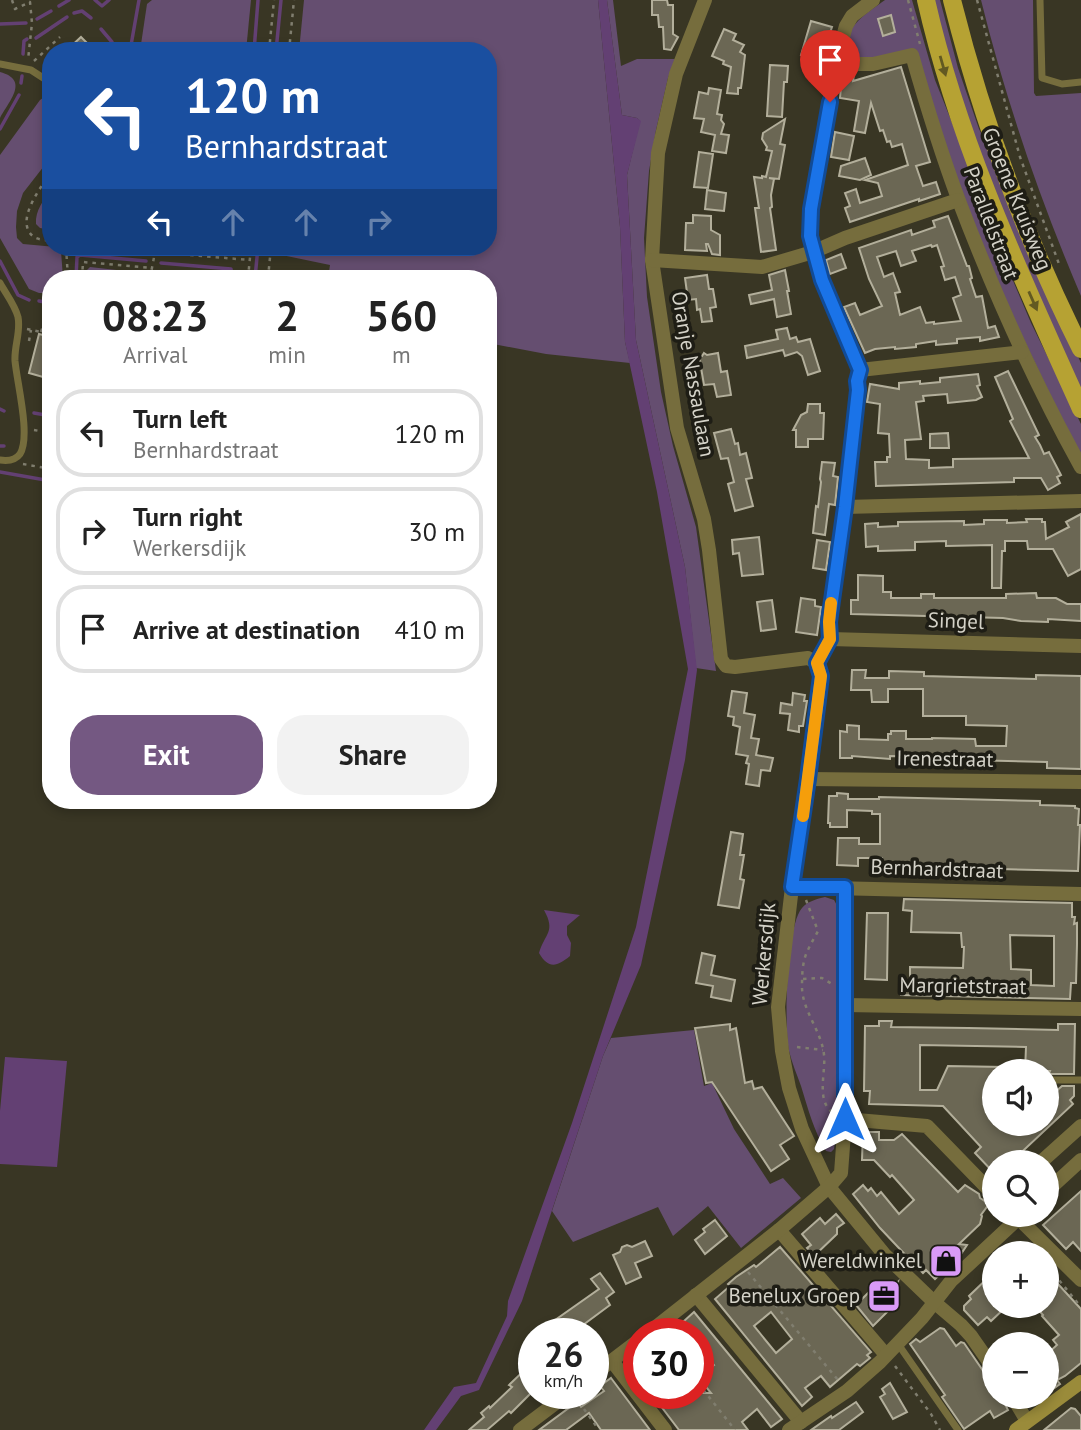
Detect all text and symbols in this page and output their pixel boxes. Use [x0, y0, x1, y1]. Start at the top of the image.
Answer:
pin [800, 30, 860, 102]
icon: arrive [811, 41, 849, 79]
one-way arrow [939, 56, 949, 77]
text: 120 m [185, 63, 320, 127]
icon: left [70, 70, 161, 161]
street label: Groene Kruisweg [977, 123, 1058, 274]
text: Bernhardstraat [185, 125, 388, 167]
street label: Parallelstraat [958, 162, 1025, 283]
icon: left [141, 203, 179, 241]
icon: ahead [214, 203, 252, 241]
icon: ahead [287, 203, 325, 241]
icon: right [360, 203, 398, 241]
text: 08:23 [102, 288, 208, 343]
text: 2 [275, 288, 299, 343]
text: 560 [366, 288, 437, 343]
street label: Oranje Nassaulaan [666, 289, 721, 459]
one-way arrow [1027, 291, 1039, 311]
text: Arrival [123, 340, 187, 369]
text: min [268, 340, 306, 369]
text: m [392, 340, 411, 369]
text: Turn left [133, 402, 227, 435]
icon: left [74, 414, 112, 452]
text: 120 m [394, 417, 465, 450]
text: Bernhardstraat [133, 435, 279, 464]
text: Turn right [133, 500, 242, 533]
icon: right [74, 512, 112, 550]
text: 30 m [409, 515, 465, 548]
text: Werkersdijk [133, 533, 246, 562]
street label: Singel [927, 606, 985, 635]
icon: arrive [74, 610, 112, 648]
text: Arrive at destination [133, 613, 360, 646]
text: 410 m [394, 613, 465, 646]
button: Exit [70, 715, 263, 795]
button: Share [277, 715, 469, 795]
street label: Irenestraat [896, 744, 994, 773]
street label: Bernhardstraat [870, 853, 1004, 884]
street label: Werkersdijk [746, 901, 781, 1007]
street label: Margrietstraat [899, 971, 1027, 1000]
map controls [982, 1059, 1059, 1409]
button: sound [982, 1059, 1059, 1136]
position arrow [808, 1082, 882, 1156]
button: search [982, 1150, 1059, 1227]
button: + [982, 1241, 1059, 1318]
shop icon: Wereldwinkel [927, 1242, 965, 1280]
place label: Wereldwinkel [800, 1247, 922, 1274]
office icon: Benelux Groep [865, 1277, 903, 1315]
place label: Benelux Groep [728, 1282, 860, 1309]
speed limit sign: 30 [623, 1318, 714, 1409]
text: 26 [544, 1331, 583, 1377]
button: − [982, 1332, 1059, 1409]
text: km/h [544, 1369, 583, 1392]

